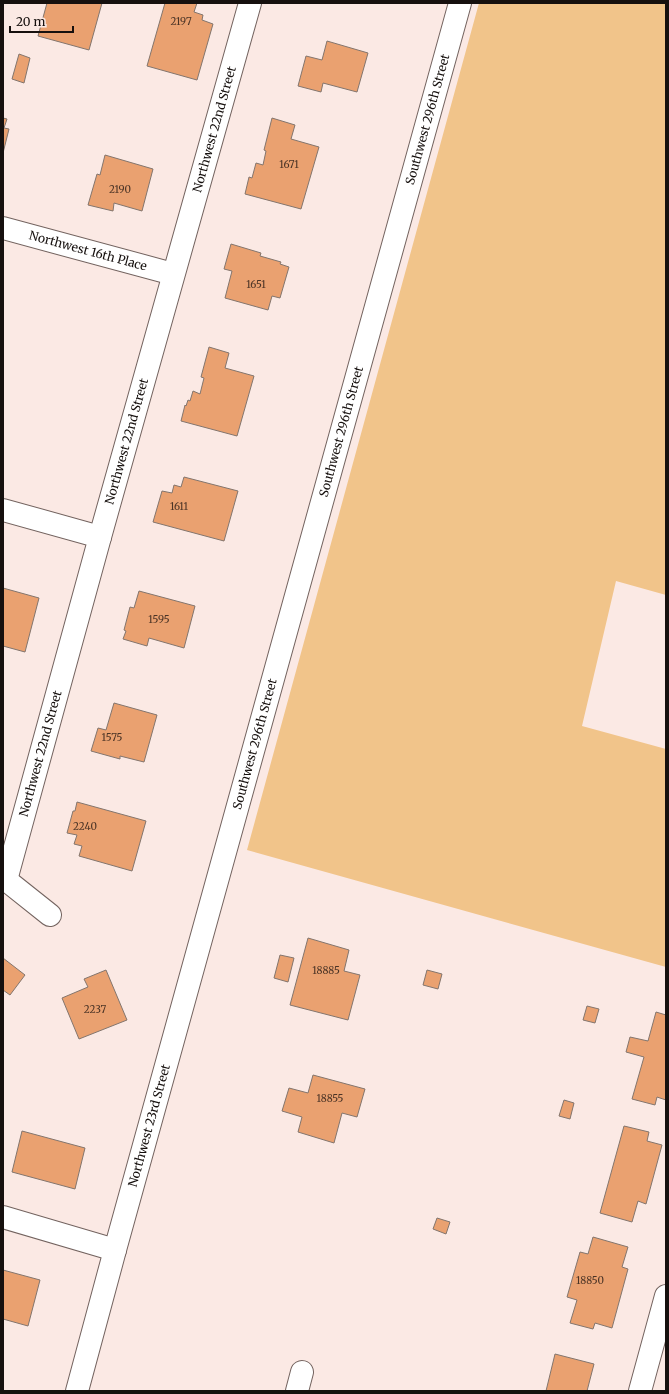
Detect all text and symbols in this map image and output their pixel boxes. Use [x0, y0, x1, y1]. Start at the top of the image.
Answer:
scale bar [10, 8, 73, 34]
text: 20 m [16, 14, 45, 29]
house number: 2197 [170, 15, 192, 28]
street label: Southwest 296th Street [402, 52, 453, 186]
street label: Northwest 22nd Street [189, 64, 239, 194]
house number: 1671 [279, 158, 299, 171]
house number: 2190 [109, 183, 131, 196]
street label: Northwest 16th Place [28, 227, 149, 274]
house number: 1651 [246, 278, 266, 291]
street label: Southwest 296th Street [316, 364, 366, 499]
street label: Northwest 22nd Street [102, 376, 151, 506]
house number: 1611 [170, 500, 189, 513]
house number: 1595 [148, 613, 170, 626]
street label: Southwest 296th Street [229, 677, 280, 811]
street label: Northwest 22nd Street [16, 688, 65, 818]
house number: 1575 [102, 731, 123, 744]
house number: 2240 [73, 820, 97, 833]
house number: 18885 [312, 964, 340, 977]
house number: 2237 [84, 1003, 107, 1016]
street label: Northwest 23rd Street [125, 1062, 173, 1189]
house number: 18855 [317, 1092, 344, 1105]
house number: 18850 [576, 1274, 604, 1287]

